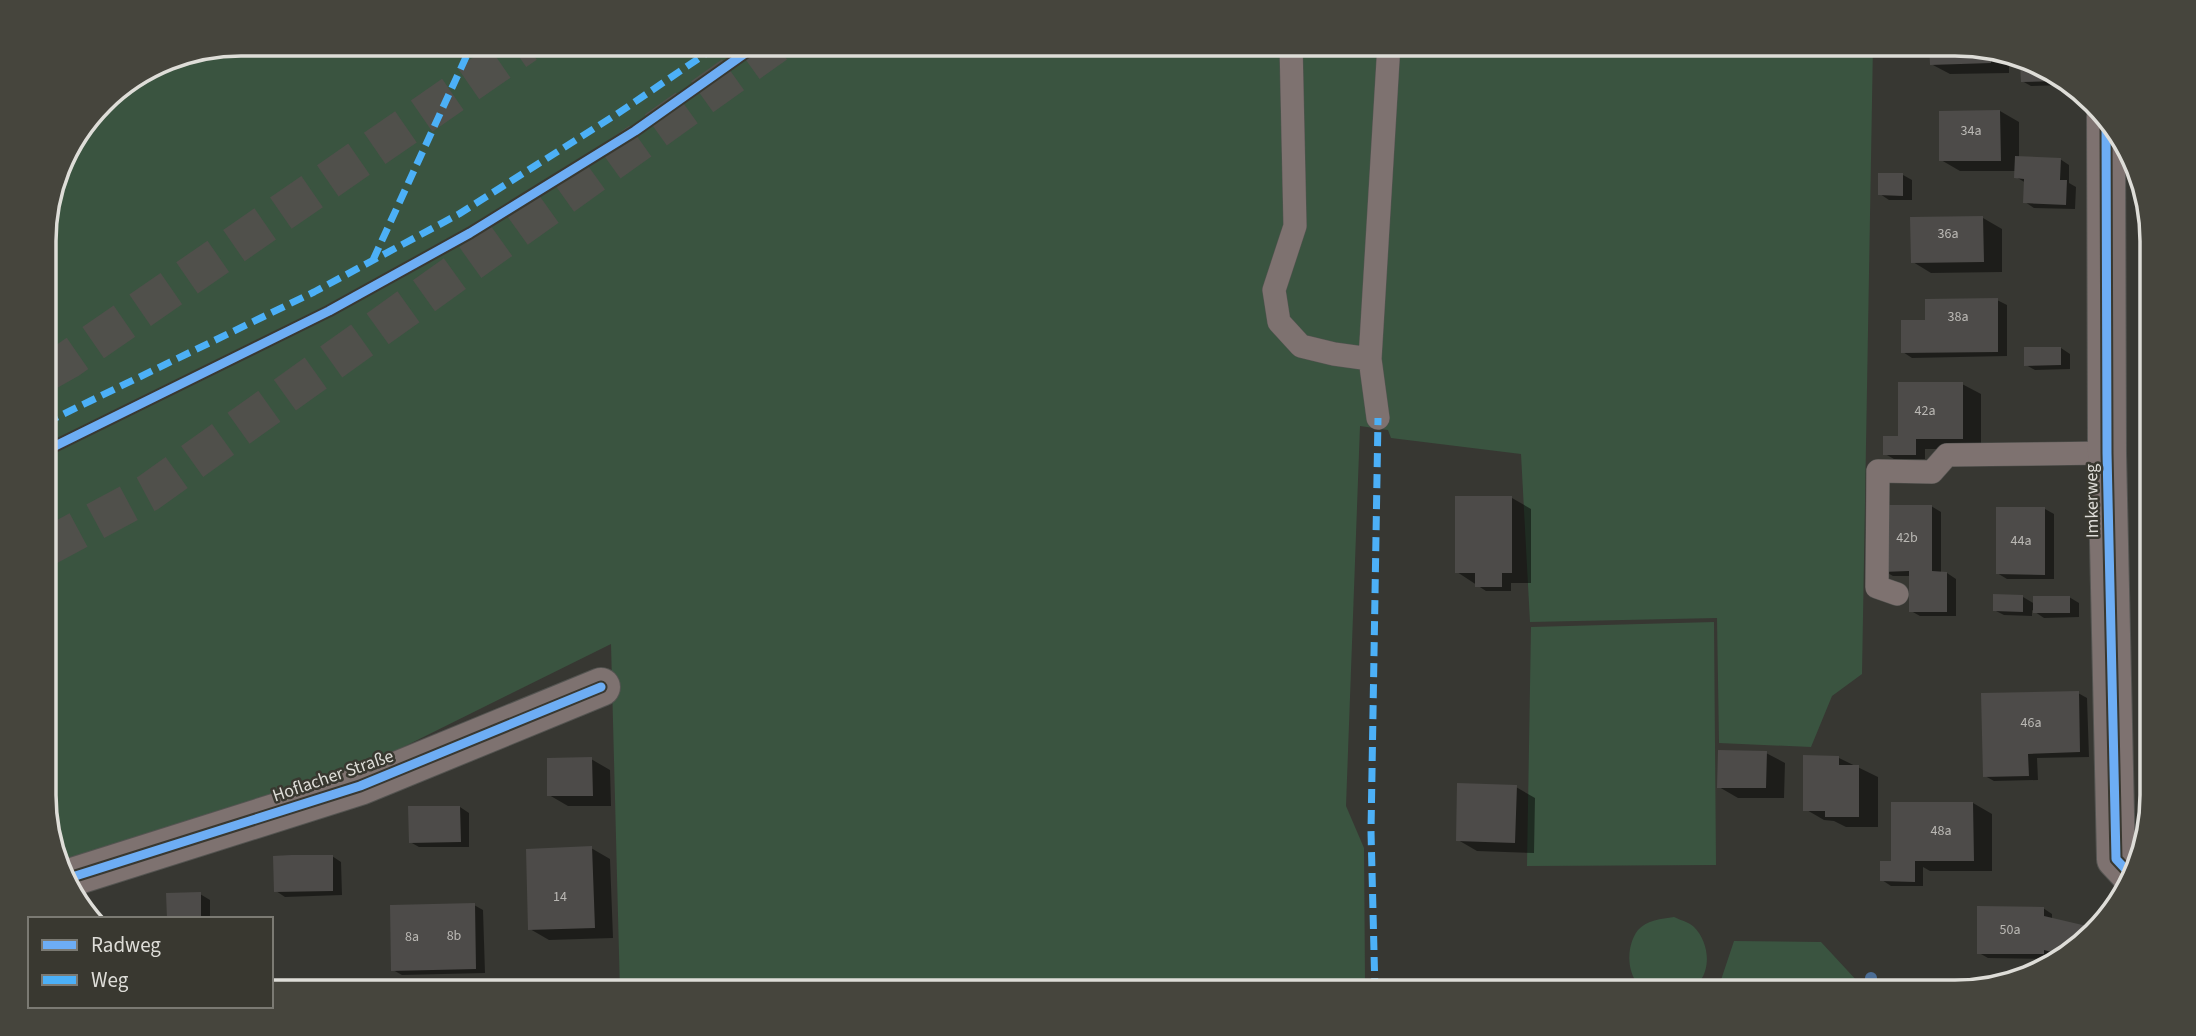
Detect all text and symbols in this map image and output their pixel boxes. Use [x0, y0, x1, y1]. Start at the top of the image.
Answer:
house number: 34a [1961, 121, 1981, 141]
house number: 36a [1938, 224, 1958, 244]
house number: 38a [1948, 307, 1968, 327]
house number: 42a [1915, 401, 1935, 421]
street label: Imkerweg [2079, 464, 2105, 538]
house number: 42b [1896, 528, 1918, 548]
house number: 44a [2011, 531, 2031, 551]
house number: 46a [2021, 713, 2041, 733]
street label: Hoflacher Straße [269, 744, 397, 808]
house number: 48a [1931, 821, 1951, 841]
house number: 14 [553, 887, 567, 907]
legend [28, 917, 273, 1008]
house number: 50a [2000, 920, 2020, 940]
house number: 8b [447, 926, 462, 946]
house number: 8a [405, 927, 419, 947]
text: Radweg [91, 930, 161, 960]
text: Weg [91, 965, 129, 995]

